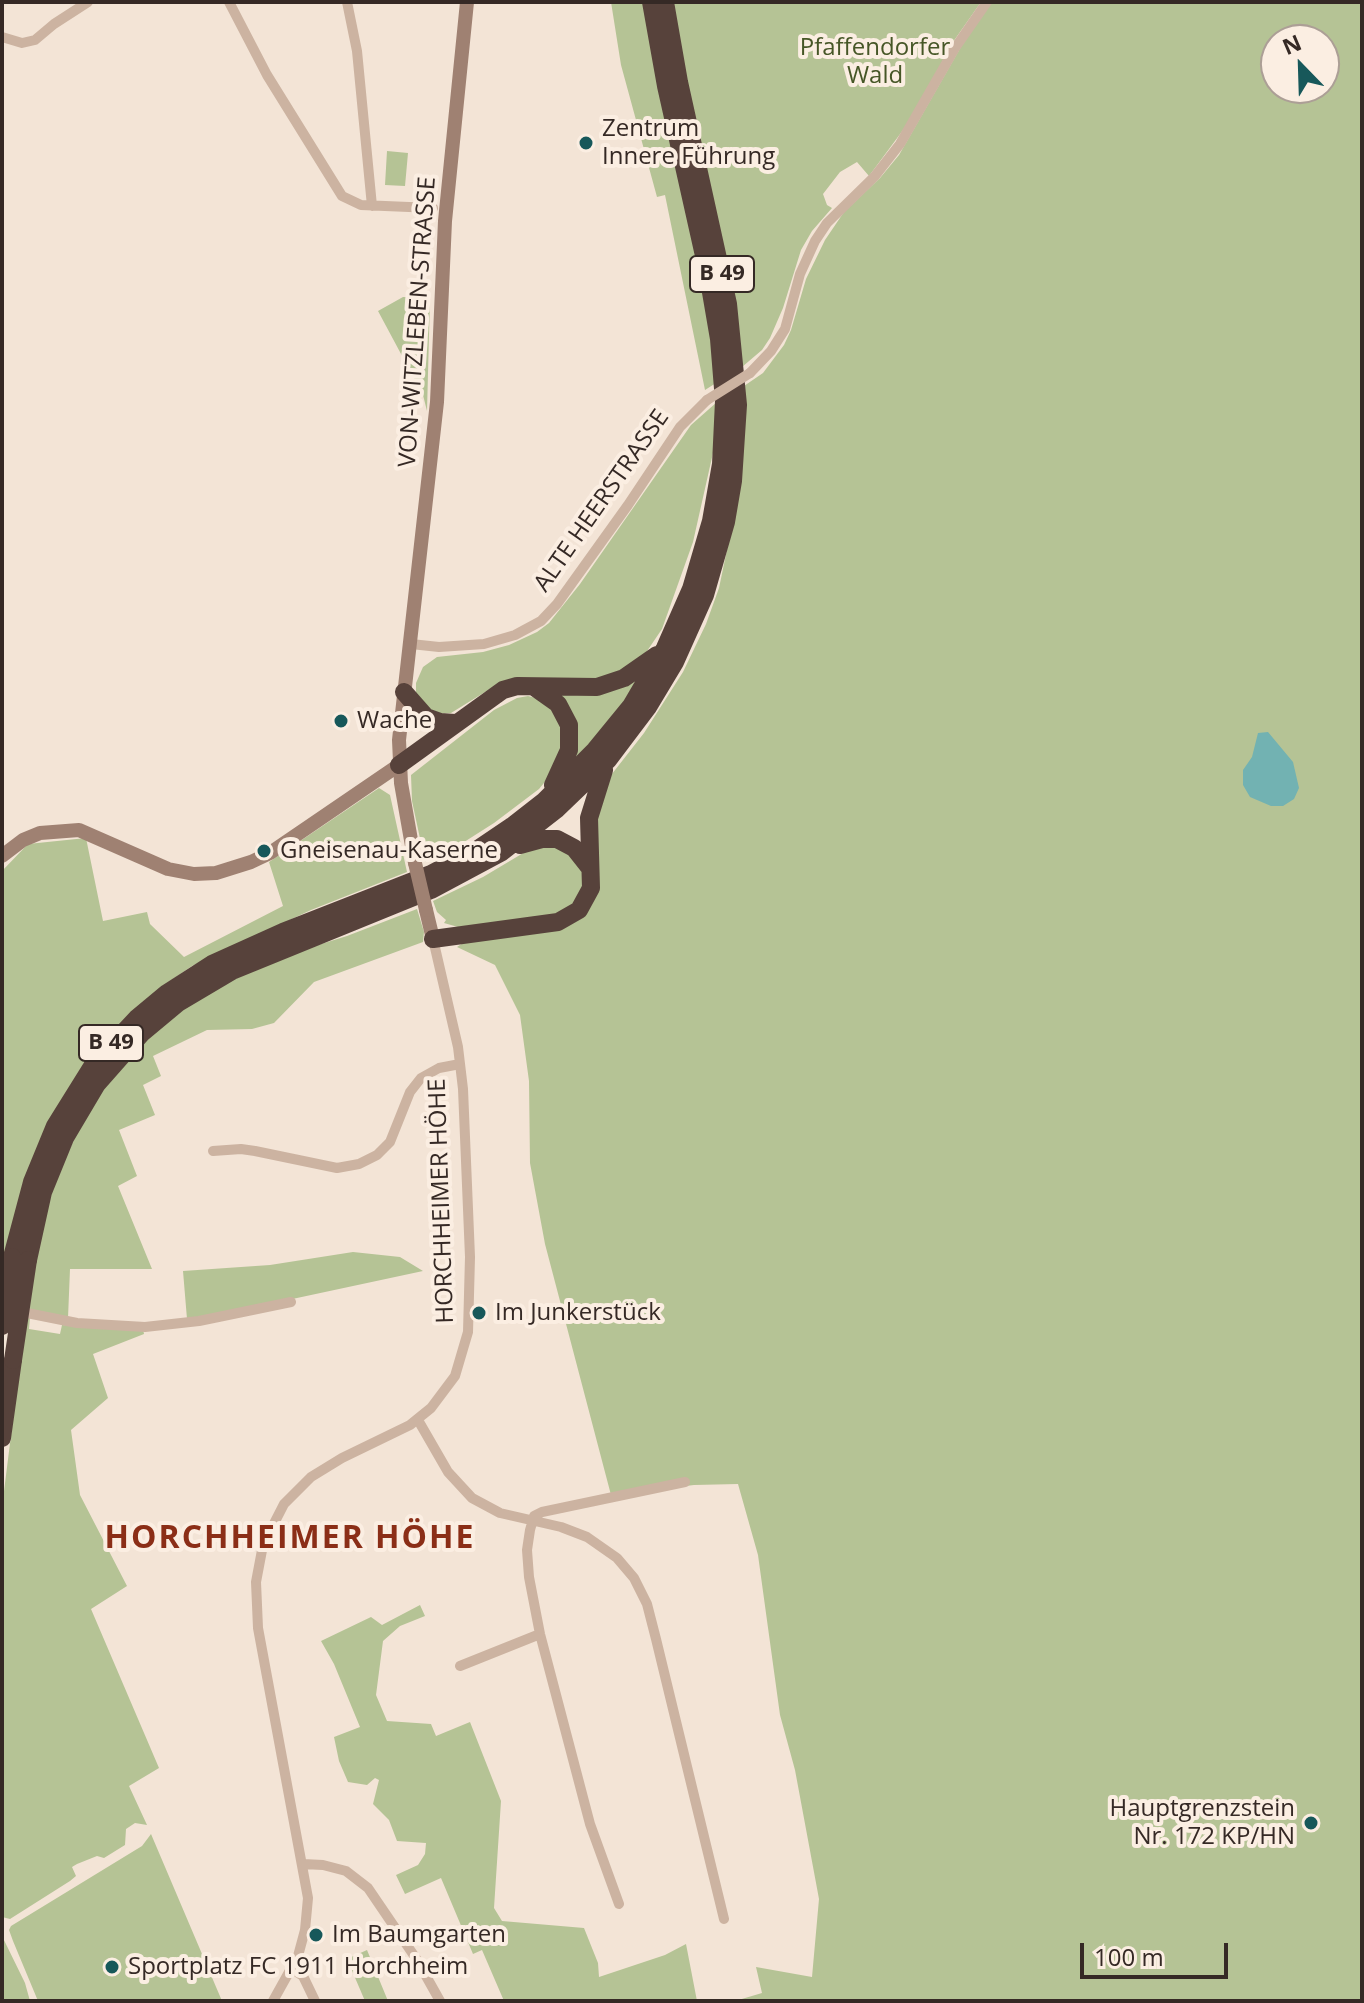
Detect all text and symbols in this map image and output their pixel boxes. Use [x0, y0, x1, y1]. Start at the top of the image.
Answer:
north arrow [1260, 24, 1340, 104]
text: N [1277, 26, 1305, 61]
park label: Pfaffendorfer Wald [800, 34, 950, 90]
place label: Zentrum Innere Führung [602, 115, 775, 171]
marker: Zentrum Innere Führung [577, 134, 595, 152]
street label: VON-WITZLEBEN-STRASSE [393, 176, 443, 468]
road number: B 49 [690, 256, 754, 292]
street label: ALTE HEERSTRASSE [528, 404, 676, 598]
place label: Wache [357, 707, 432, 735]
marker: Wache [332, 712, 350, 730]
place label: Gneisenau-Kaserne [280, 837, 498, 865]
marker: Gneisenau-Kaserne [255, 842, 273, 860]
road number: B 49 [79, 1025, 143, 1061]
street label: HORCHHEIMER HÖHE [423, 1078, 461, 1324]
place label: Im Junkerstück [495, 1299, 661, 1327]
marker: Im Junkerstück [470, 1304, 488, 1322]
district label: HORCHHEIMER HÖHE [105, 1520, 475, 1558]
place label: Hauptgrenzstein Nr. 172 KP/HN [1109, 1795, 1295, 1851]
marker: Hauptgrenzstein Nr. 172 KP/HN [1302, 1814, 1320, 1832]
place label: Im Baumgarten [332, 1921, 506, 1949]
marker: Im Baumgarten [307, 1926, 325, 1944]
scale bar [1084, 1927, 1232, 1977]
text: 100 m [1094, 1940, 1164, 1973]
place label: Sportplatz FC 1911 Horchheim [128, 1953, 468, 1981]
marker: Sportplatz FC 1911 Horchheim [103, 1958, 121, 1976]

